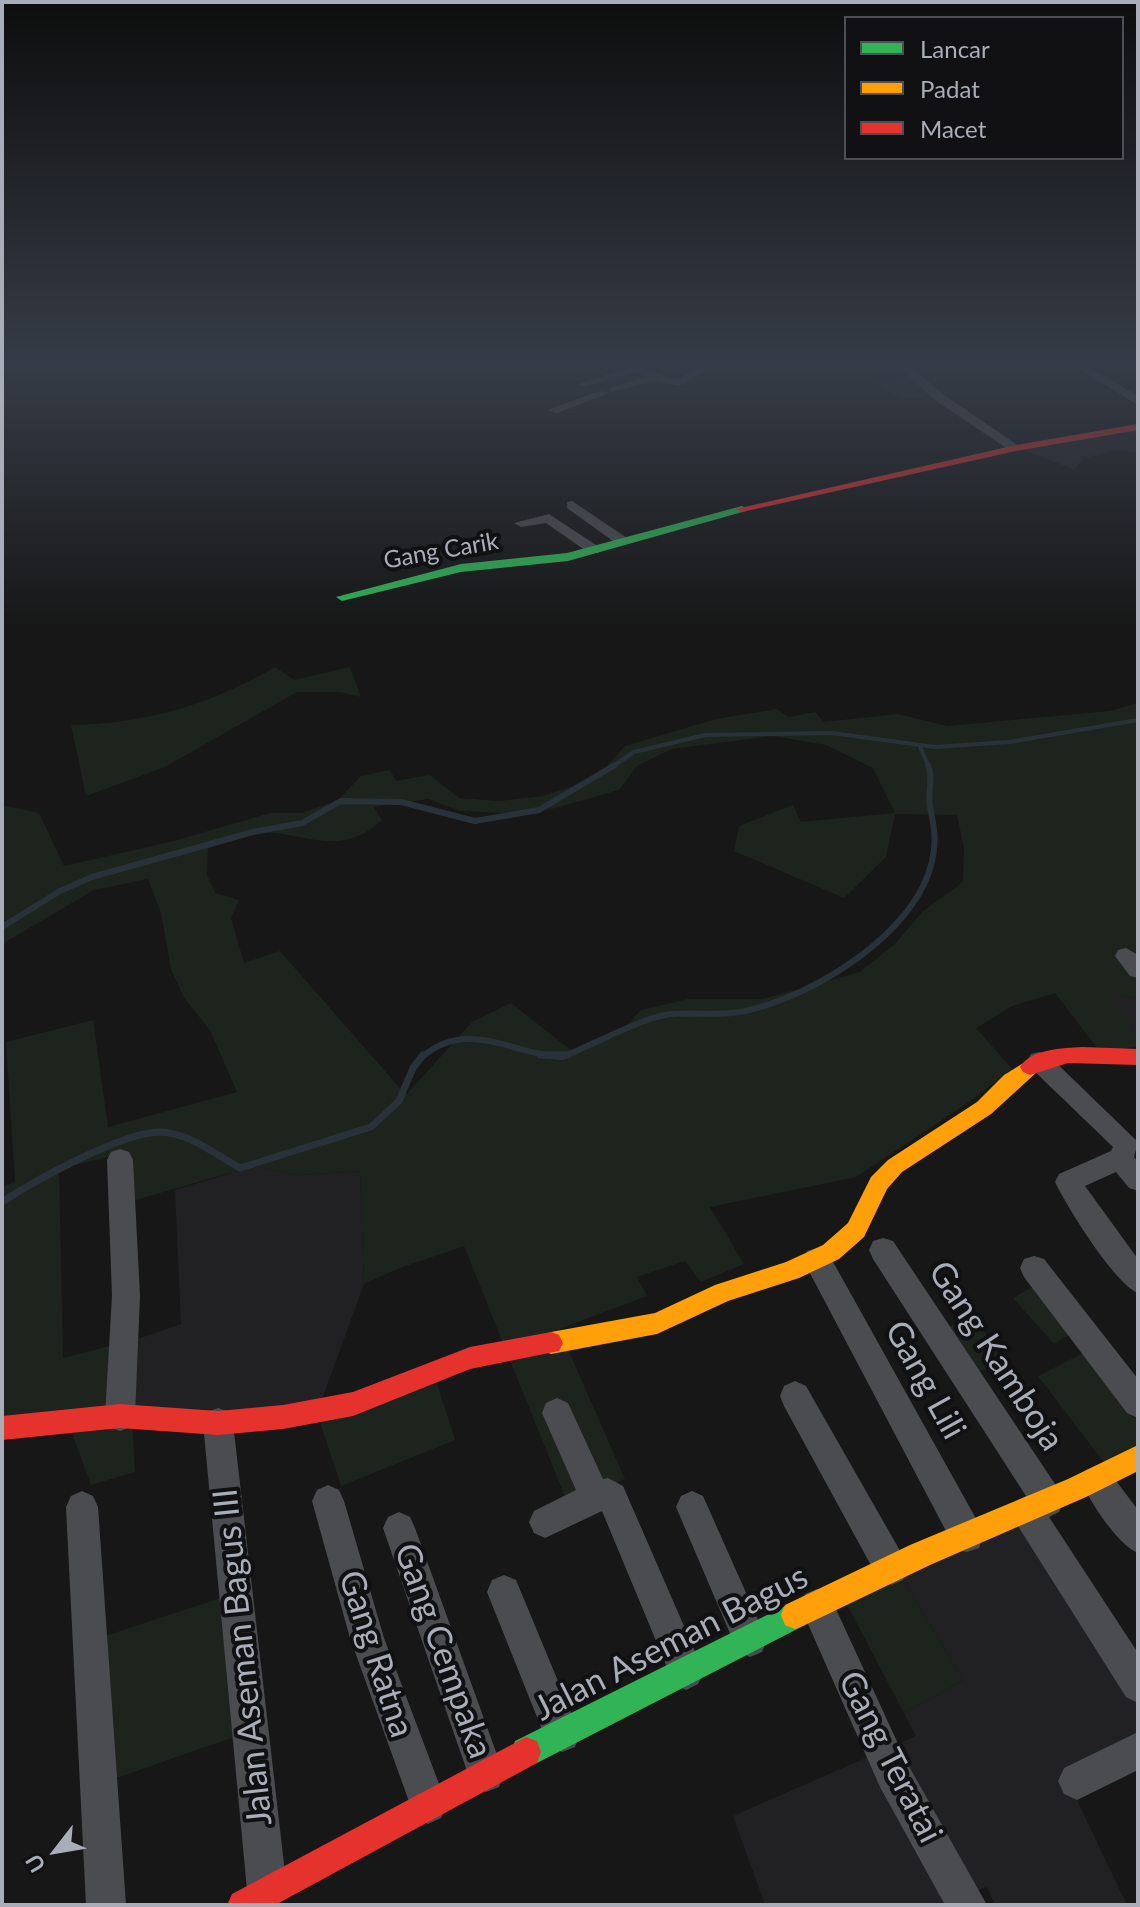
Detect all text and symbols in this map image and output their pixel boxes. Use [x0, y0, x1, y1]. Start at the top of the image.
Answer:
legend [844, 16, 1124, 160]
text: Lancar [920, 34, 990, 63]
text: Padat [920, 74, 980, 103]
text: Macet [920, 114, 986, 143]
street label: Gang Carik [381, 527, 501, 575]
street label: Gang Kamboja [920, 1254, 1072, 1458]
street label: Gang Lili [876, 1314, 974, 1446]
street label: Jalan Aseman Bagus III [205, 1486, 281, 1828]
street label: Gang Cempaka [385, 1538, 501, 1764]
street label: Jalan Aseman Bagus [527, 1556, 815, 1730]
street label: Gang Ratna [330, 1566, 422, 1742]
street label: Gang Teratai [829, 1664, 951, 1850]
north arrow [16, 1811, 96, 1891]
text: U [19, 1850, 51, 1878]

